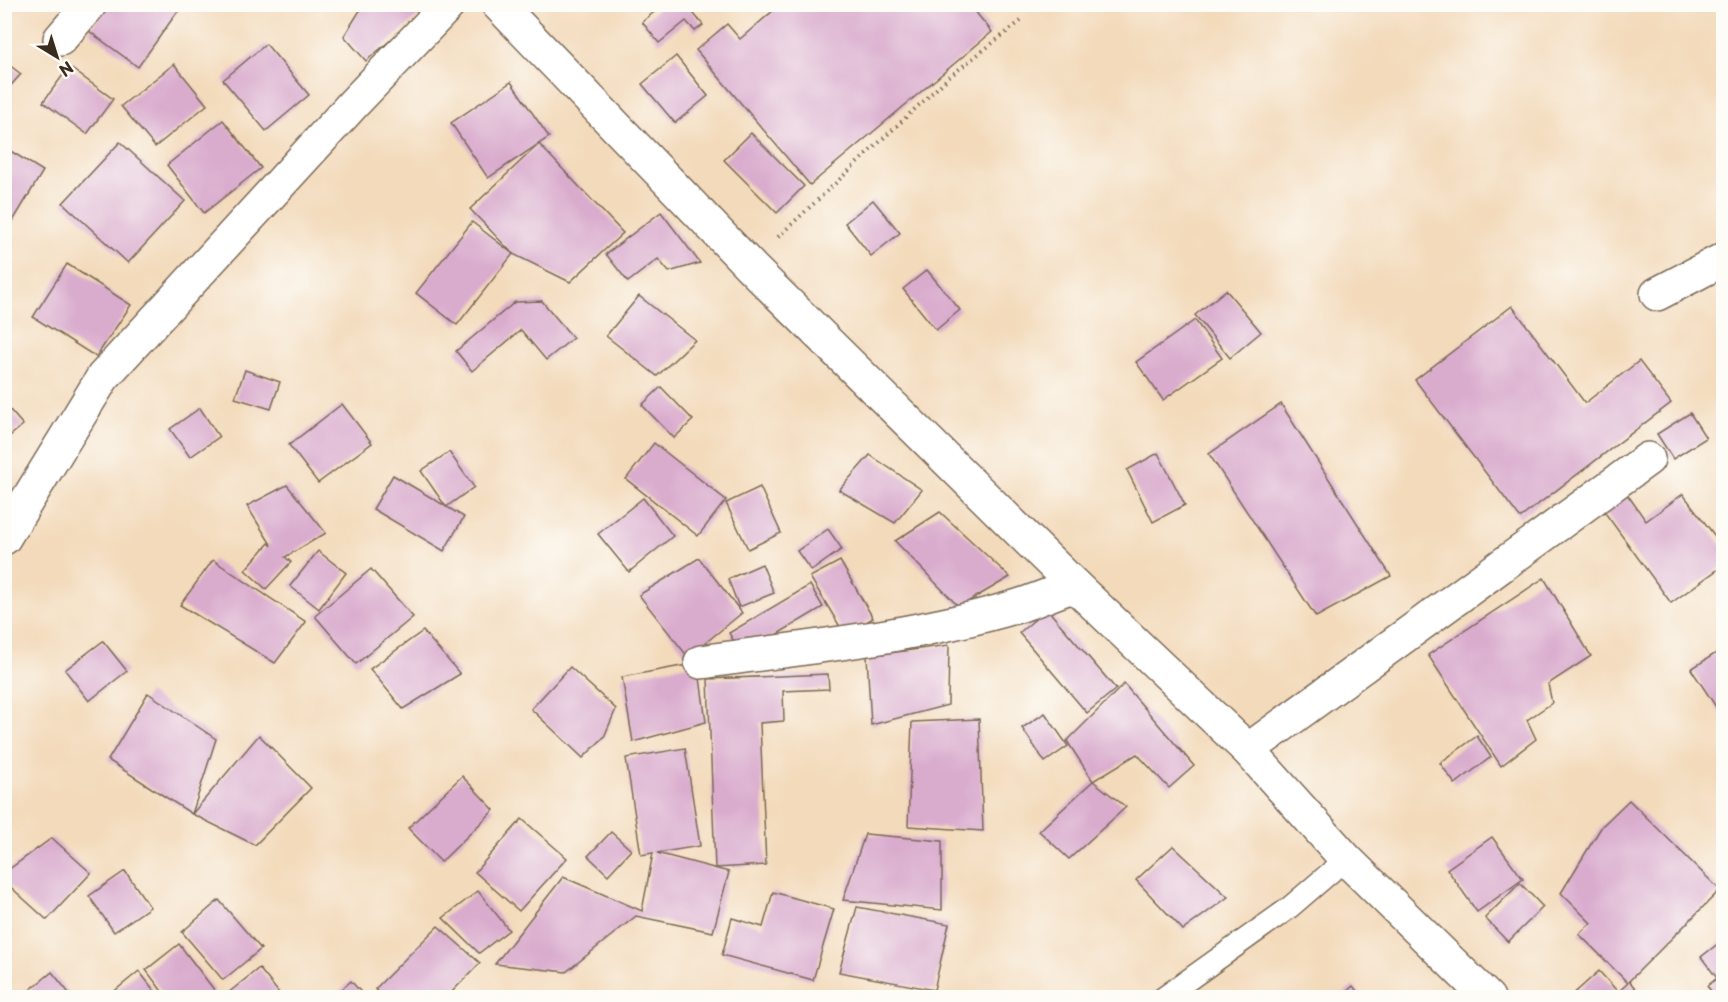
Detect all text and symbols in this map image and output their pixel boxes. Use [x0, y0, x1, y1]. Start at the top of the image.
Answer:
north arrow [27, 27, 87, 87]
text: N [54, 56, 79, 83]

